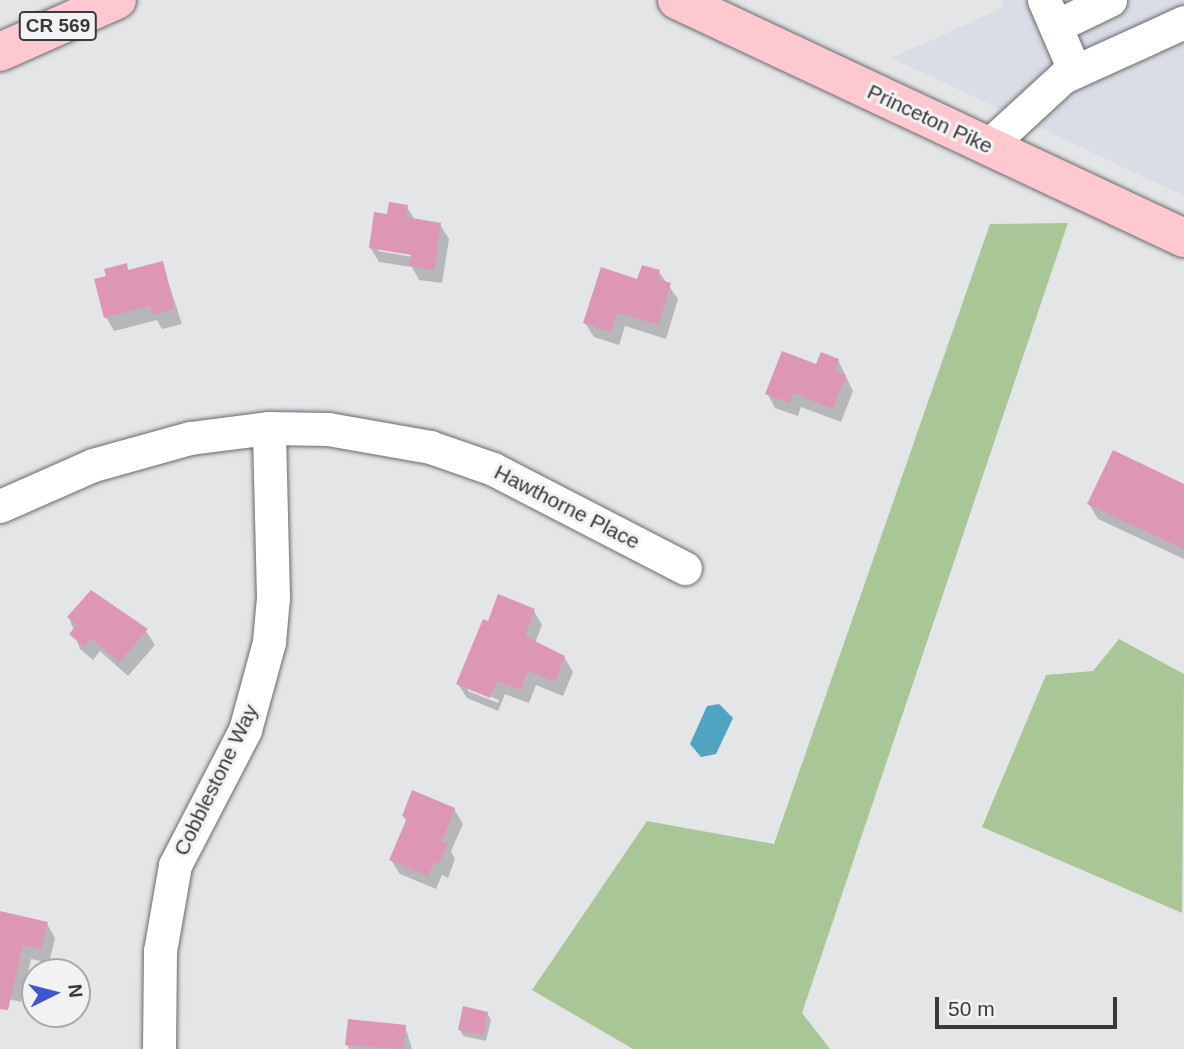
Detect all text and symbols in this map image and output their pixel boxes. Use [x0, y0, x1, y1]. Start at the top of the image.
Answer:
road number: CR 569 [18, 10, 98, 42]
street label: Princeton Pike [863, 79, 997, 159]
street label: Hawthorne Place [490, 459, 644, 555]
street label: Cobblestone Way [169, 700, 263, 860]
north arrow [21, 958, 91, 1028]
scale bar [939, 982, 1121, 1026]
text: N [64, 983, 87, 999]
text: 50 m [948, 997, 995, 1020]

